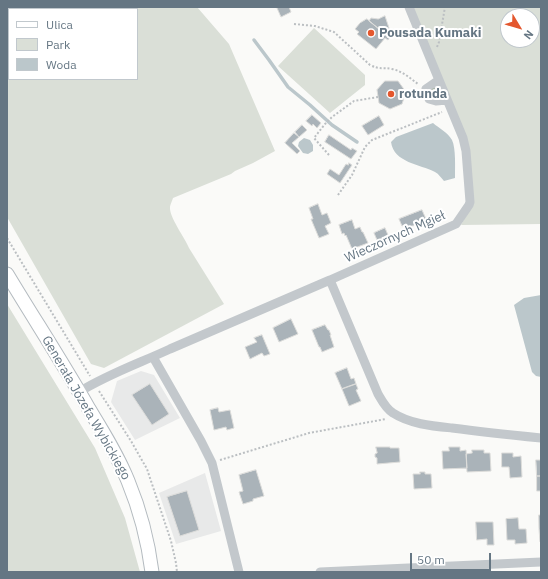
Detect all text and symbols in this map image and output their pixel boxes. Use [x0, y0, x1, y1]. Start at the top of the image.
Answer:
legend [8, 8, 138, 80]
north arrow [500, 8, 540, 48]
text: Ulica [46, 17, 73, 32]
place label: Pousada Kumaki [379, 25, 481, 41]
text: N [521, 27, 537, 42]
marker: Pousada Kumaki [366, 28, 376, 38]
text: Park [46, 37, 70, 52]
text: Woda [46, 57, 77, 72]
place label: rotunda [399, 86, 447, 102]
marker: rotunda [386, 89, 396, 99]
street label: Wieczornych Mgieł [342, 208, 448, 266]
street label: Generała Józefa Wybickiego [38, 333, 134, 483]
scale bar [412, 545, 493, 571]
text: 50 m [417, 552, 445, 567]

